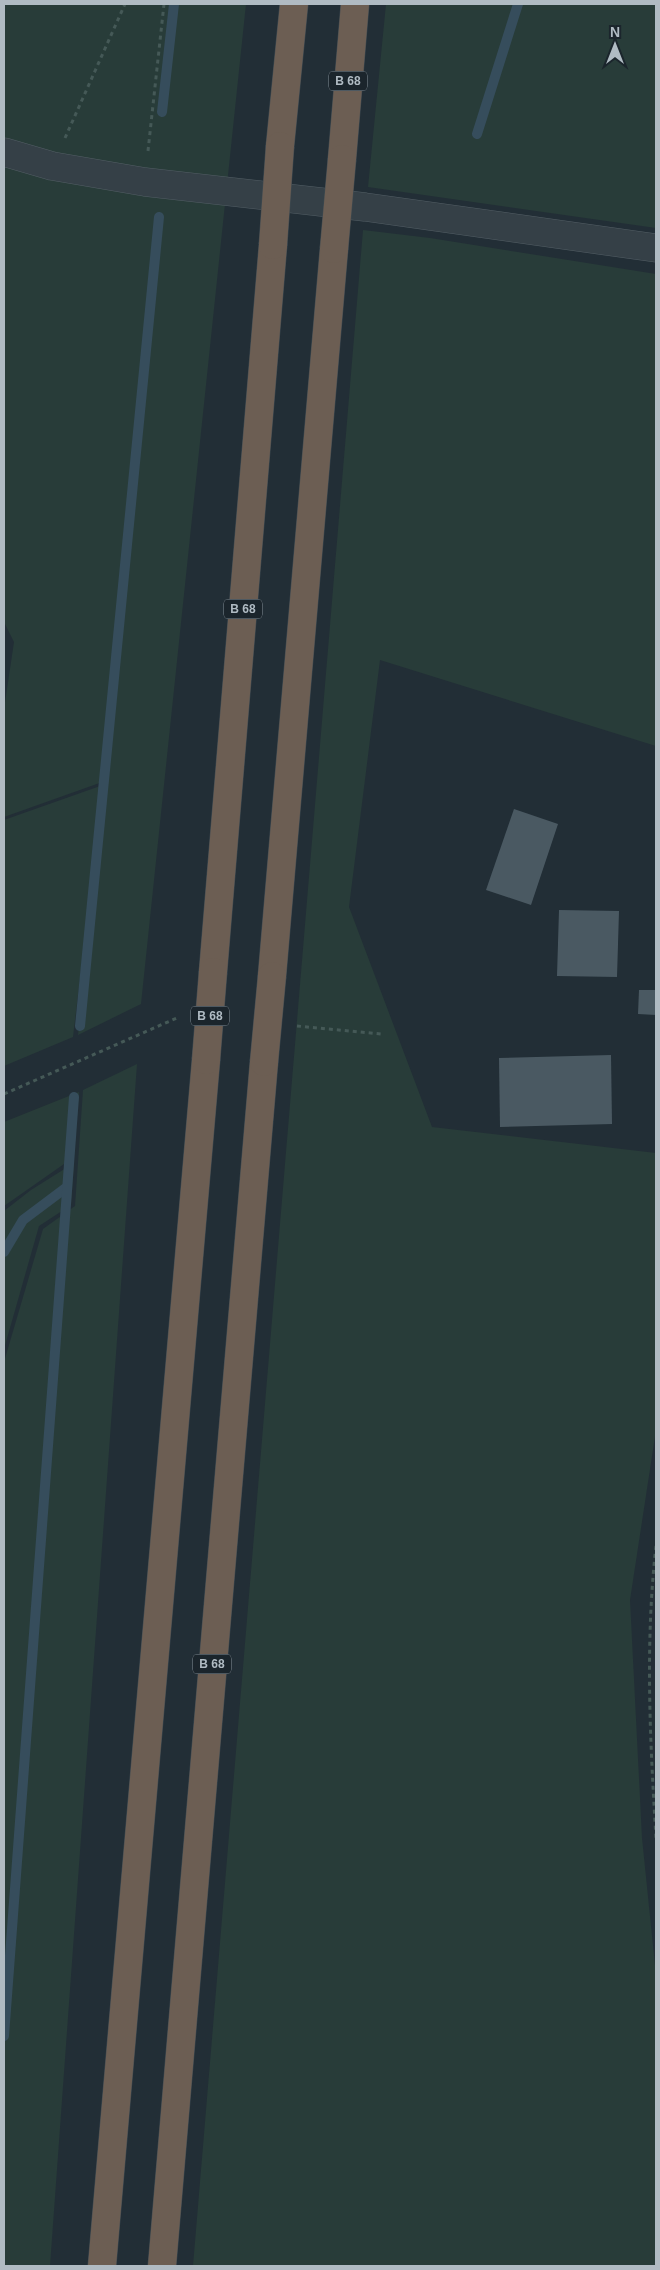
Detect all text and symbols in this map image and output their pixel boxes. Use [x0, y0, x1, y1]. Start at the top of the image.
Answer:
north arrow [590, 20, 640, 70]
text: N [610, 24, 620, 40]
road number: B 68 [329, 72, 367, 90]
road number: B 68 [224, 600, 262, 618]
road number: B 68 [191, 1006, 229, 1026]
road number: B 68 [193, 1655, 231, 1674]

